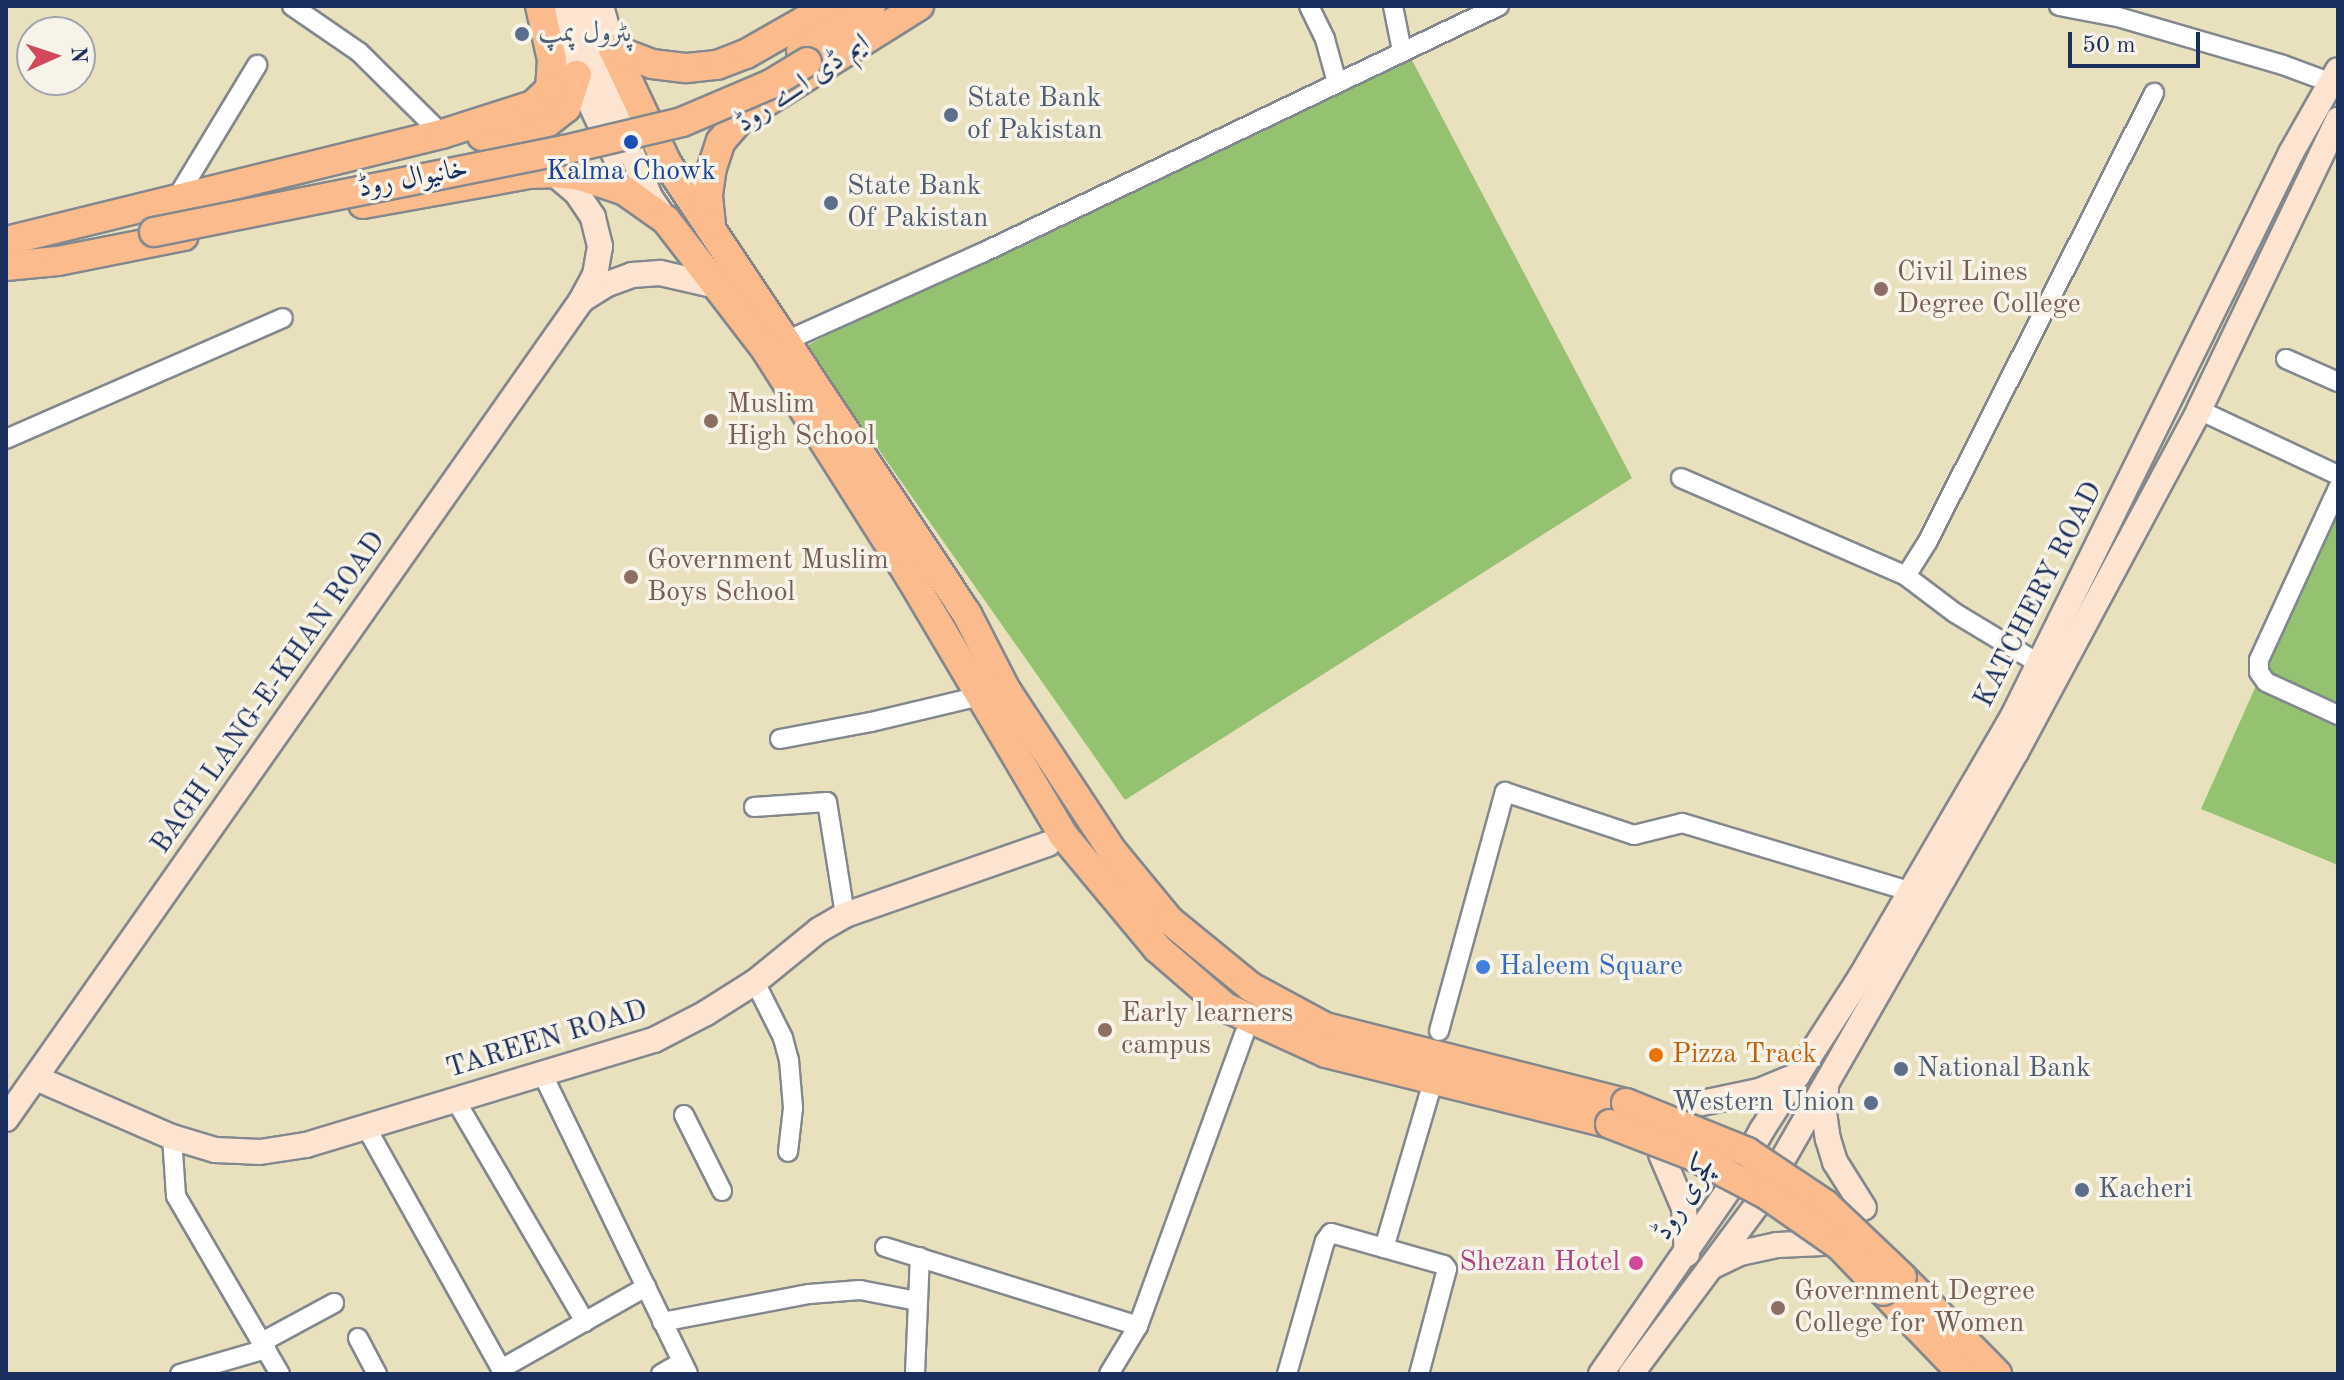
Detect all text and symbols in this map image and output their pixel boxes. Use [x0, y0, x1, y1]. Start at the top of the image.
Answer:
north arrow [16, 16, 96, 96]
scale bar [2072, 16, 2204, 66]
place label: پٹرول پمپ [538, 17, 632, 51]
marker: پٹرول پمپ [513, 25, 531, 43]
street label: ایم ڈی اے روڈ [730, 27, 876, 141]
text: 50 m [2082, 34, 2136, 58]
text: N [67, 46, 89, 64]
place label: State Bank of Pakistan [967, 82, 1103, 148]
marker: State Bank of Pakistan [942, 106, 960, 124]
marker: Kalma Chowk [622, 133, 640, 151]
street label: خانیوال روڈ [355, 152, 471, 206]
place label: Kalma Chowk [546, 155, 716, 189]
place label: State Bank Of Pakistan [847, 170, 988, 236]
marker: State Bank Of Pakistan [822, 194, 840, 212]
place label: Civil Lines Degree College [1897, 256, 2081, 322]
marker: Civil Lines Degree College [1872, 280, 1890, 298]
place label: Muslim High School [727, 388, 875, 454]
marker: Muslim High School [702, 412, 720, 430]
street label: KATCHERY ROAD [1968, 477, 2110, 713]
street label: BAGH LANG-E-KHAN ROAD [145, 525, 393, 861]
place label: Government Muslim Boys School [647, 544, 889, 610]
marker: Government Muslim Boys School [622, 568, 640, 586]
place label: Haleem Square [1499, 950, 1683, 984]
marker: Haleem Square [1474, 958, 1492, 976]
street label: TAREEN ROAD [442, 993, 652, 1087]
place label: Early learners campus [1121, 997, 1293, 1063]
marker: Early learners campus [1096, 1021, 1114, 1039]
place label: Pizza Track [1672, 1038, 1817, 1072]
marker: Pizza Track [1647, 1046, 1665, 1064]
place label: National Bank [1917, 1052, 2091, 1086]
marker: National Bank [1892, 1060, 1910, 1078]
place label: Western Union [1672, 1086, 1855, 1120]
marker: Western Union [1862, 1094, 1880, 1112]
street label: کچری روڈ [1647, 1149, 1725, 1247]
place label: Kacheri [2098, 1173, 2192, 1207]
marker: Kacheri [2073, 1181, 2091, 1199]
place label: Shezan Hotel [1459, 1246, 1620, 1280]
marker: Shezan Hotel [1627, 1254, 1645, 1272]
place label: Government Degree College for Women [1794, 1275, 2035, 1341]
marker: Government Degree College for Women [1769, 1299, 1787, 1317]

